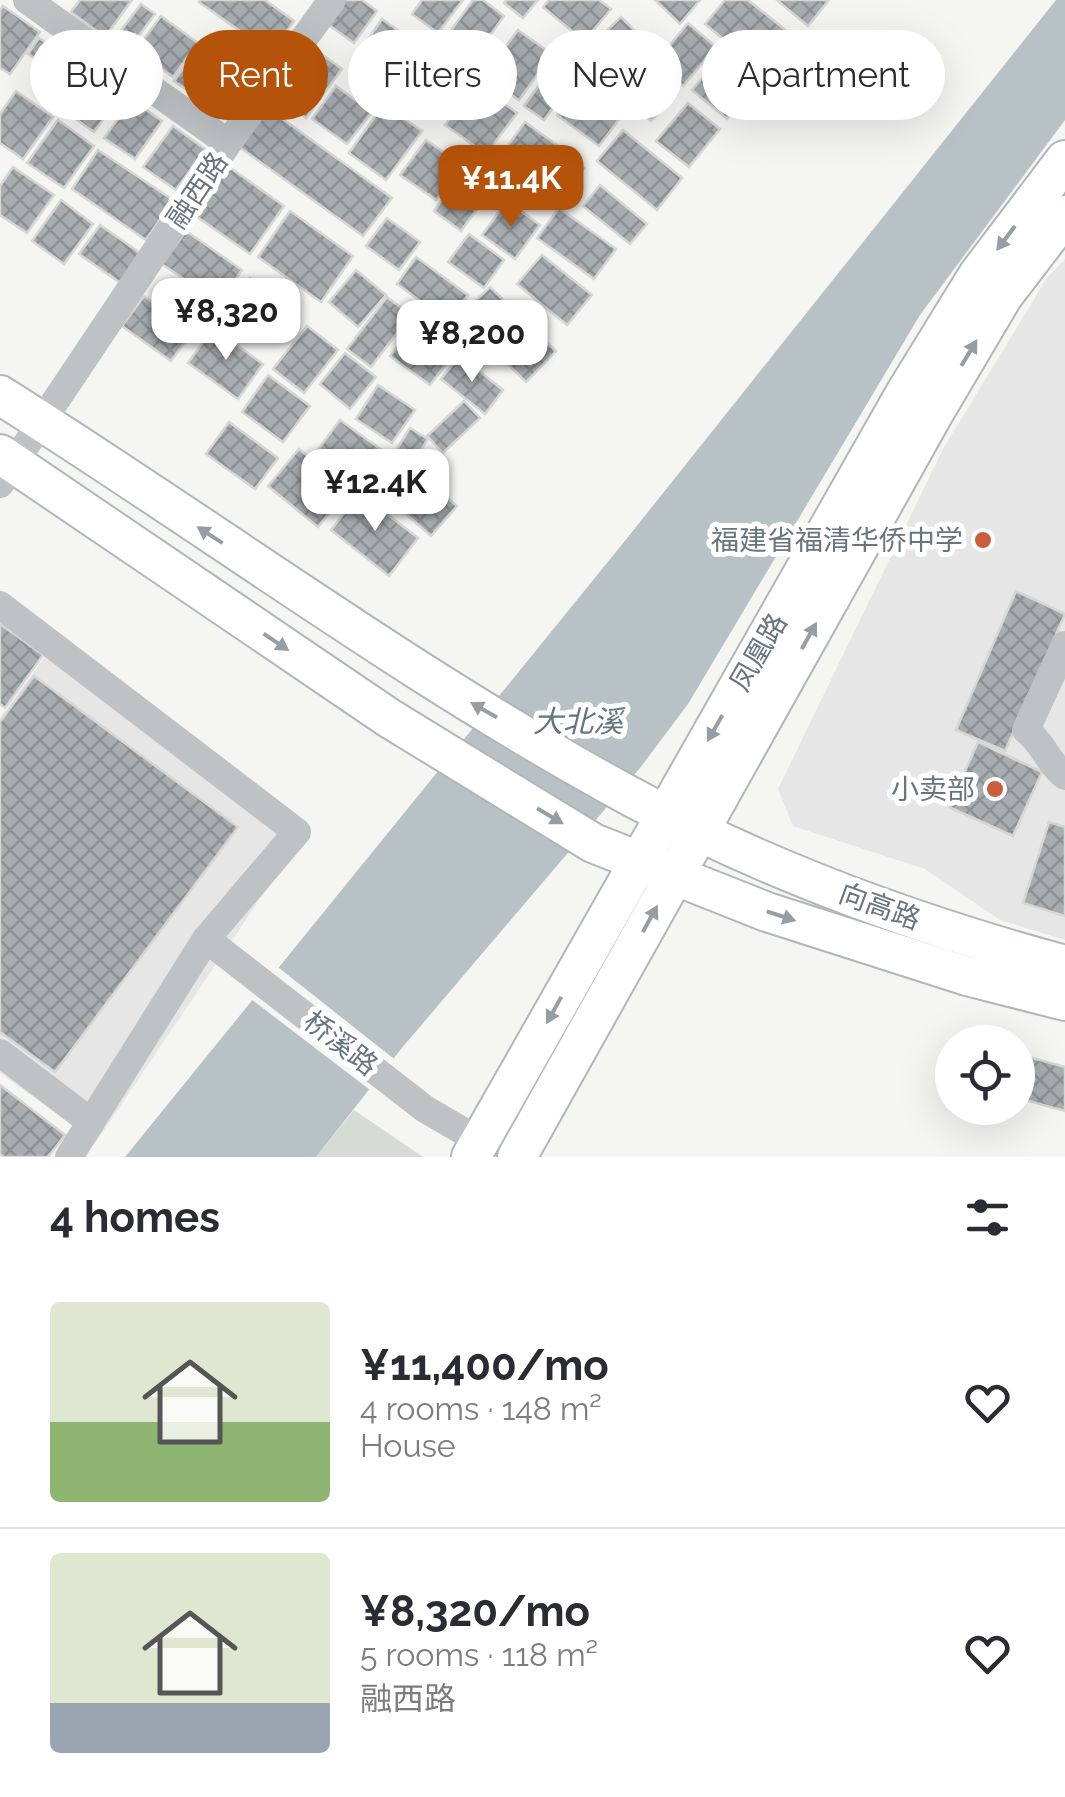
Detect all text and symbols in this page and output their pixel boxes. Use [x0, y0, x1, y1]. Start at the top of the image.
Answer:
chip: Buy [30, 30, 163, 120]
chip: Rent [183, 30, 328, 120]
chip: Filters [348, 30, 517, 120]
chip: New [537, 30, 682, 120]
chip: Apartment [702, 30, 945, 120]
pin: ¥11.4K [430, 145, 592, 230]
street label: 融西路 [160, 146, 235, 234]
text: ¥11.4K [460, 159, 562, 196]
one-way arrow [996, 225, 1017, 251]
pin: ¥8,320 [145, 278, 307, 363]
text: ¥8,320 [173, 292, 279, 329]
pin: ¥8,200 [391, 300, 553, 385]
text: ¥8,200 [419, 314, 525, 351]
one-way arrow [960, 339, 977, 367]
pin: ¥12.4K [294, 449, 456, 534]
text: ¥12.4K [323, 463, 427, 500]
place label: 福建省福清华侨中学 [711, 524, 963, 557]
one-way arrow [197, 526, 224, 545]
marker: 福建省福清华侨中学 [972, 529, 994, 551]
street label: 凤凰路 [723, 608, 794, 697]
one-way arrow [800, 622, 818, 650]
one-way arrow [263, 632, 290, 651]
one-way arrow [470, 702, 498, 719]
water label: 大北溪 [533, 704, 626, 739]
one-way arrow [707, 714, 725, 742]
place label: 小卖部 [891, 773, 975, 806]
marker: 小卖部 [984, 778, 1006, 800]
one-way arrow [536, 807, 564, 825]
street label: 向高路 [835, 877, 925, 936]
one-way arrow [640, 905, 658, 933]
one-way arrow [767, 910, 797, 925]
one-way arrow [546, 996, 563, 1024]
street label: 桥溪路 [297, 1005, 384, 1082]
map controls [935, 1025, 1035, 1125]
button: locate [935, 1025, 1035, 1125]
icon: filters [960, 1190, 1015, 1245]
text: 4 homes [50, 1193, 220, 1242]
text: ¥11,400/mo [360, 1341, 609, 1390]
icon: home [130, 1342, 250, 1462]
icon: heart [960, 1375, 1015, 1430]
text: 4 rooms · 148 m² [360, 1390, 602, 1427]
text: House [360, 1427, 456, 1464]
text: ¥8,320/mo [360, 1587, 590, 1636]
icon: home [130, 1593, 250, 1713]
icon: heart [960, 1626, 1015, 1681]
text: 5 rooms · 118 m² [360, 1636, 598, 1673]
text: 融西路 [360, 1680, 456, 1717]

